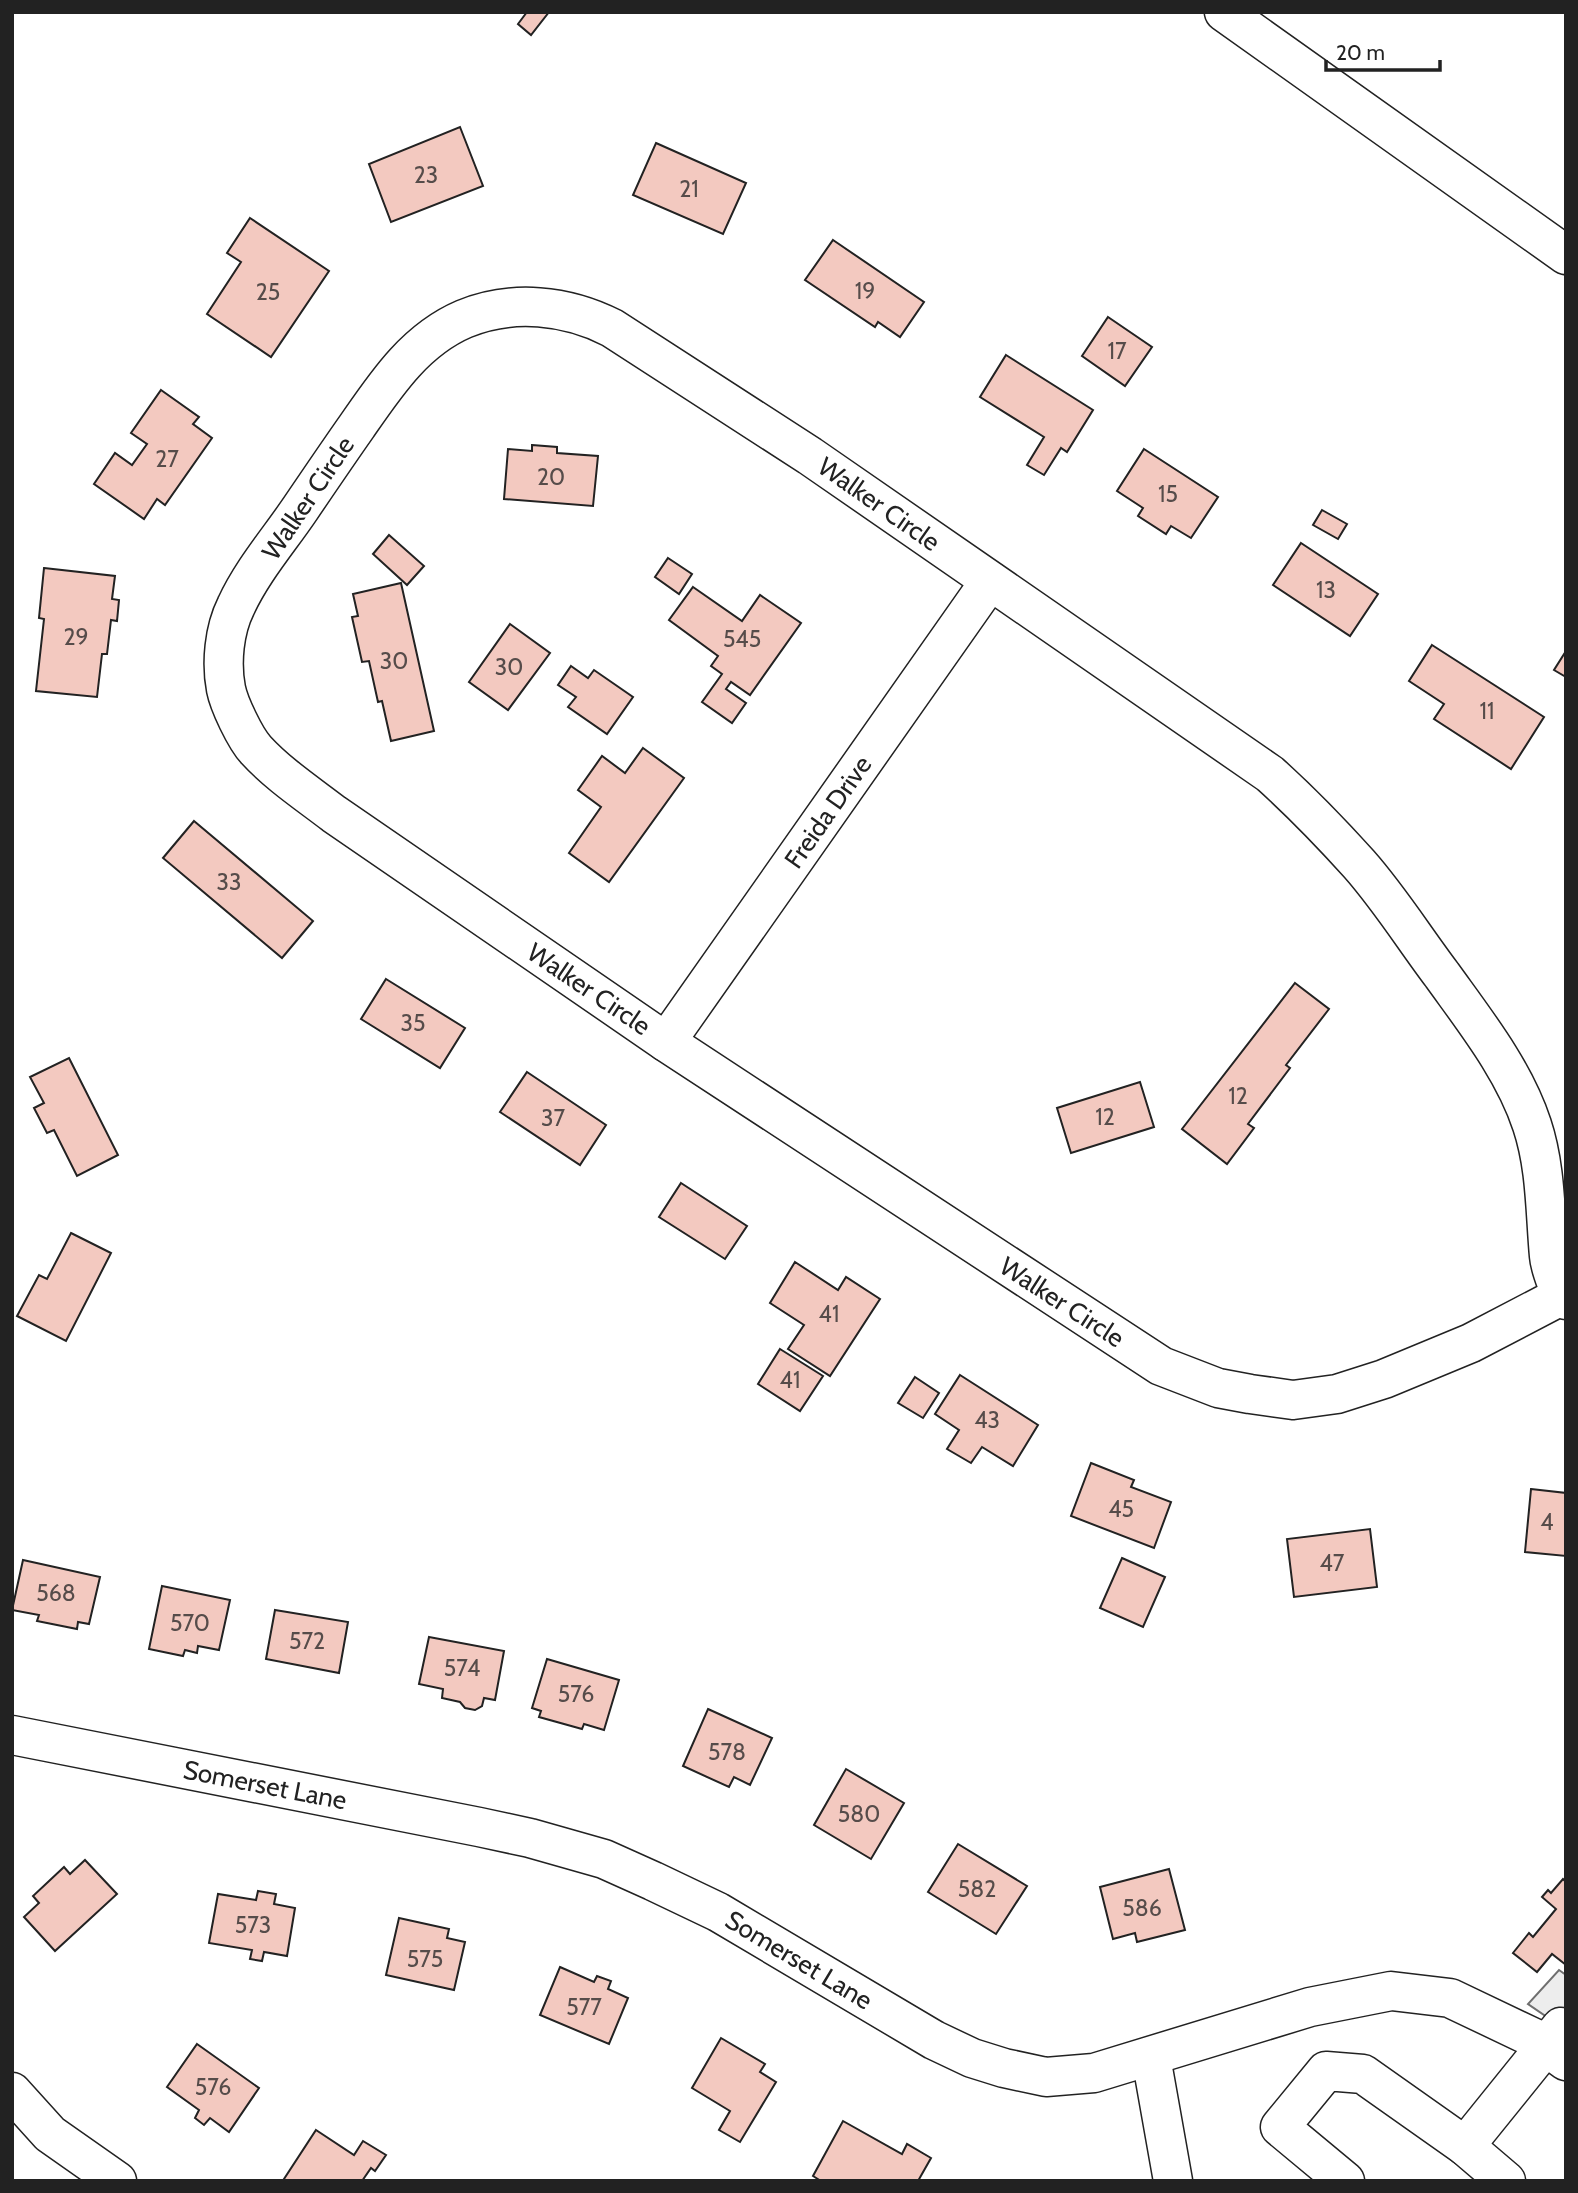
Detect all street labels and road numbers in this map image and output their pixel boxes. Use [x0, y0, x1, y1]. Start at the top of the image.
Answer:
street label: Walker Circle [255, 430, 361, 566]
street label: Walker Circle [812, 450, 946, 558]
street label: Freida Drive [778, 749, 878, 875]
street label: Walker Circle [521, 936, 657, 1042]
street label: Walker Circle [994, 1250, 1130, 1354]
street label: Somerset Lane [181, 1753, 349, 1817]
street label: Somerset Lane [720, 1904, 878, 2016]

